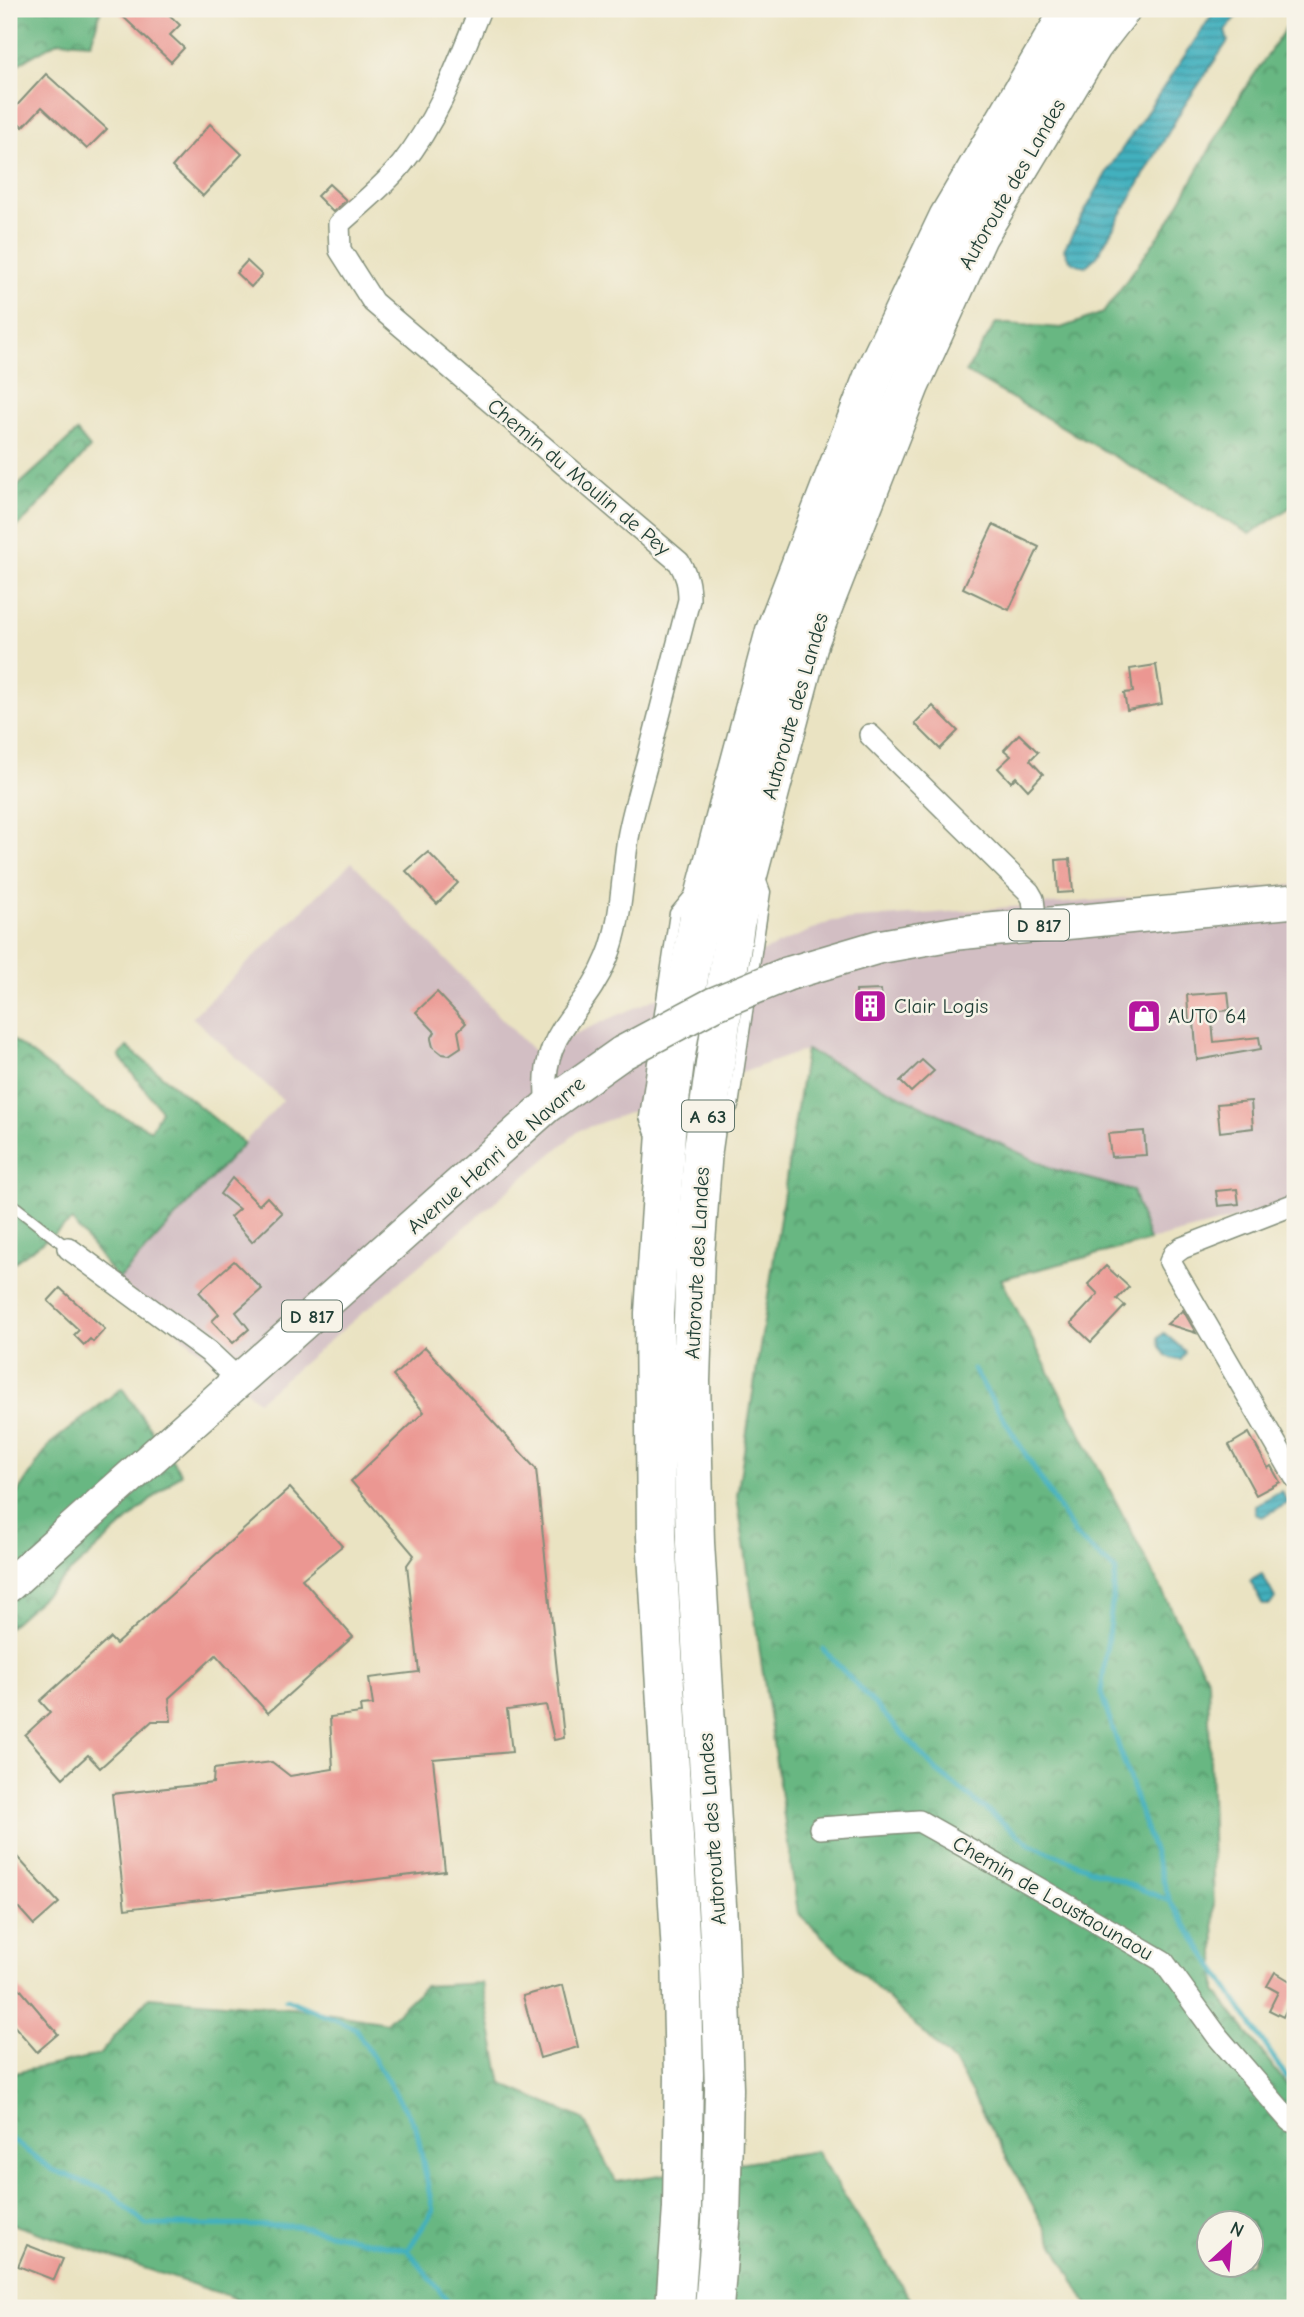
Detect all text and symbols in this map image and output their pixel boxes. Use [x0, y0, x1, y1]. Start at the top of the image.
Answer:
street label: Autoroute des Landes [953, 95, 1071, 273]
street label: Chemin du Moulin de Pey [483, 394, 676, 561]
street label: Autoroute des Landes [757, 610, 833, 802]
road number: D 817 [1009, 909, 1069, 940]
building icon: Clair Logis [851, 987, 889, 1025]
place label: Clair Logis [894, 994, 988, 1018]
shop icon: AUTO 64 [1125, 997, 1163, 1035]
place label: AUTO 64 [1168, 1004, 1247, 1028]
street label: Avenue Henri de Navarre [402, 1071, 590, 1239]
road number: A 63 [682, 1100, 734, 1132]
street label: Autoroute des Landes [680, 1166, 714, 1360]
road number: D 817 [282, 1300, 342, 1332]
street label: Autoroute des Landes [693, 1732, 731, 1926]
street label: Chemin de Loustaounaou [949, 1831, 1157, 1965]
north arrow [1196, 2208, 1266, 2278]
text: N [1227, 2217, 1247, 2242]

